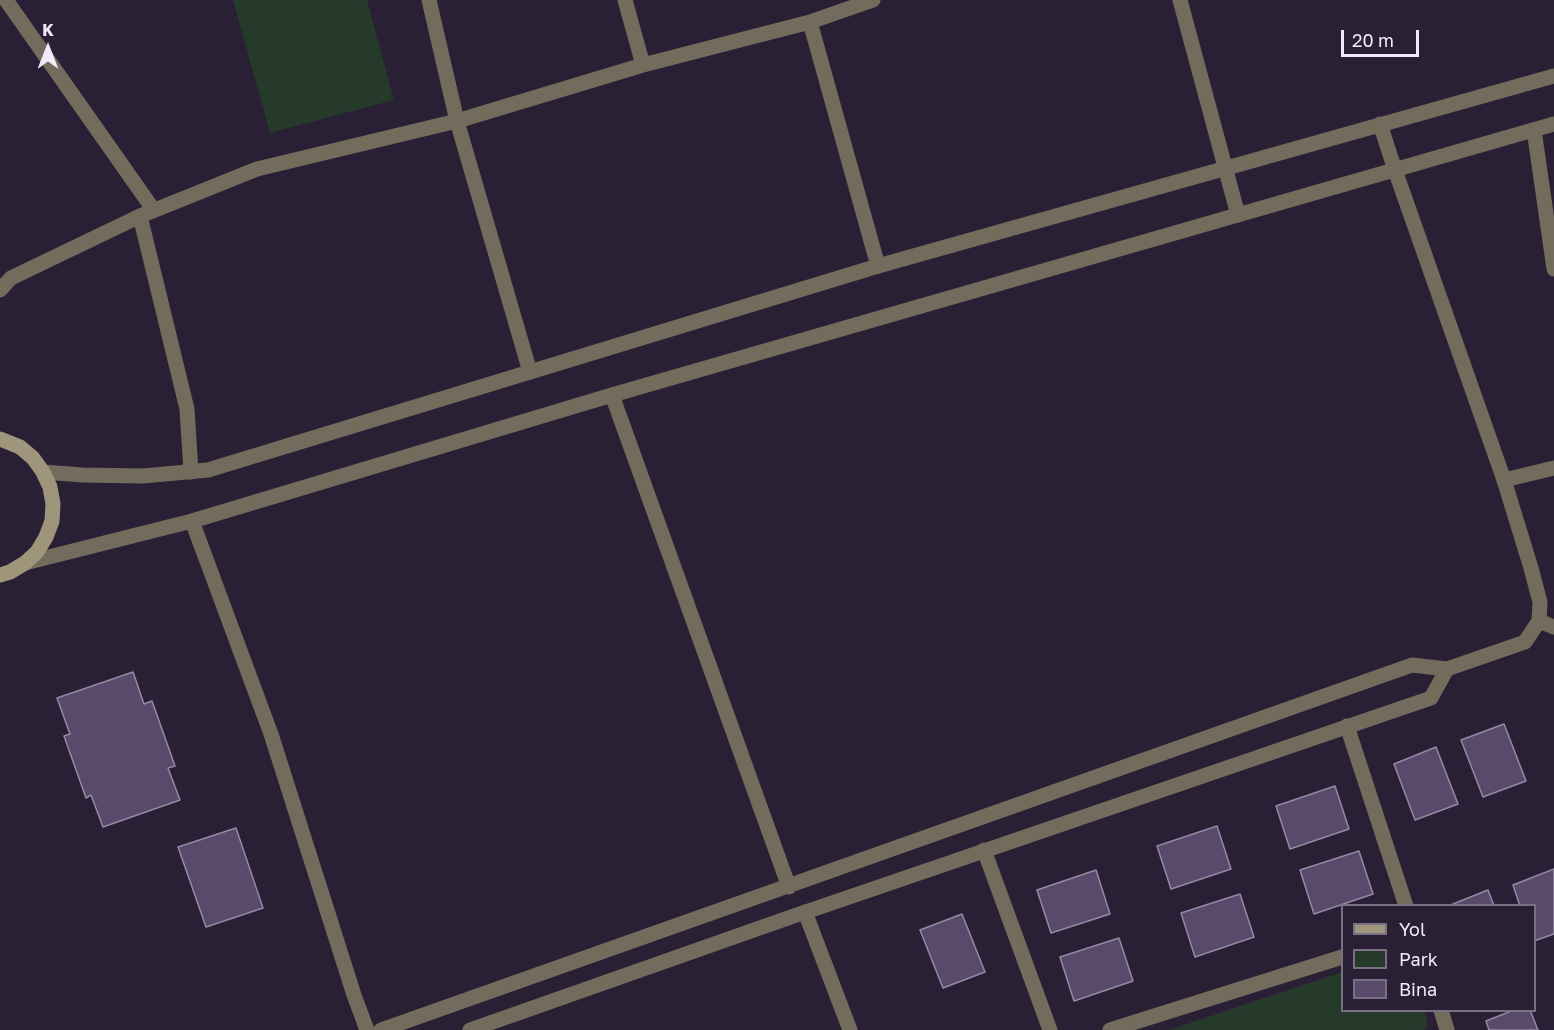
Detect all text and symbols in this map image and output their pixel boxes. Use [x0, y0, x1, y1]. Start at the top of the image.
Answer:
north arrow [18, 18, 78, 78]
scale bar [1344, 18, 1422, 56]
text: K [42, 20, 54, 40]
text: 20 m [1352, 29, 1394, 51]
legend [1341, 904, 1536, 1012]
text: Yol [1399, 918, 1426, 940]
text: Park [1399, 948, 1438, 970]
text: Bina [1399, 978, 1437, 1000]

